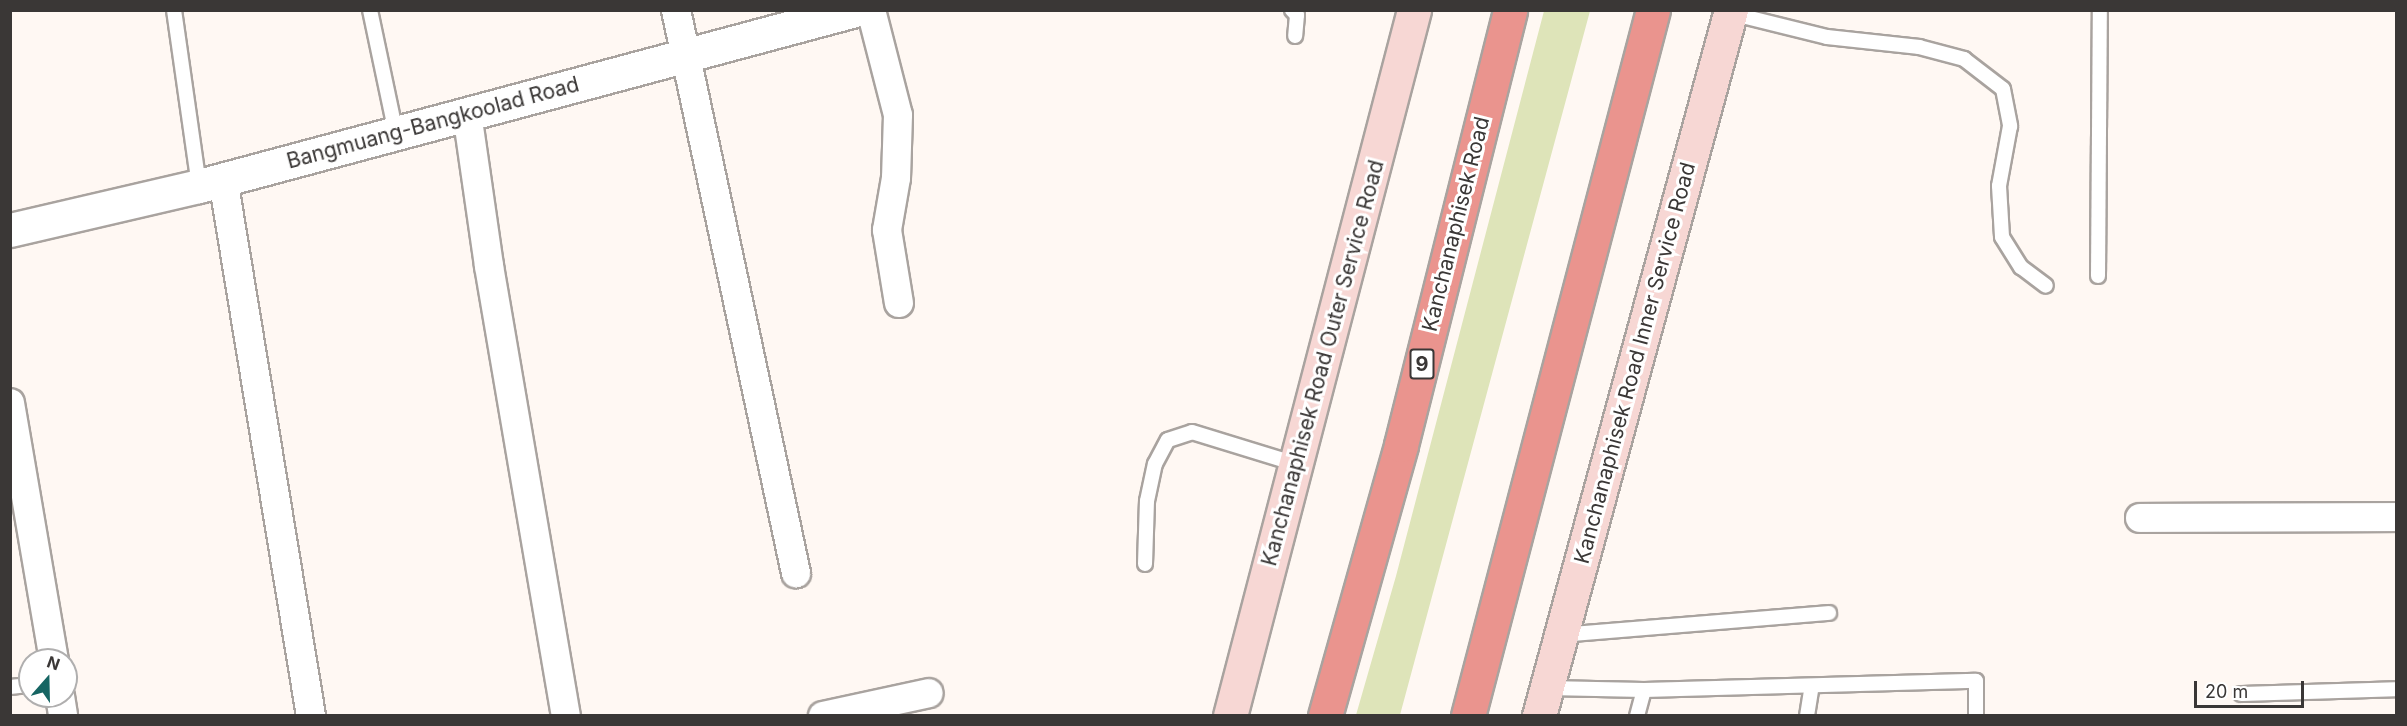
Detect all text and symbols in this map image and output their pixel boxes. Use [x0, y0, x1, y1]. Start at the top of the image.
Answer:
street label: Bangmuang-Bangkoolad Road [284, 72, 582, 174]
street label: Kanchanaphisek Road [1417, 114, 1495, 334]
street label: Kanchanaphisek Road Outer Service Road [1257, 157, 1389, 569]
street label: Kanchanaphisek Road Inner Service Road [1569, 160, 1701, 566]
road number: 9 [1408, 347, 1436, 381]
north arrow [18, 648, 78, 708]
text: N [44, 651, 63, 674]
scale bar [2197, 669, 2306, 707]
text: 20 m [2205, 681, 2248, 702]

